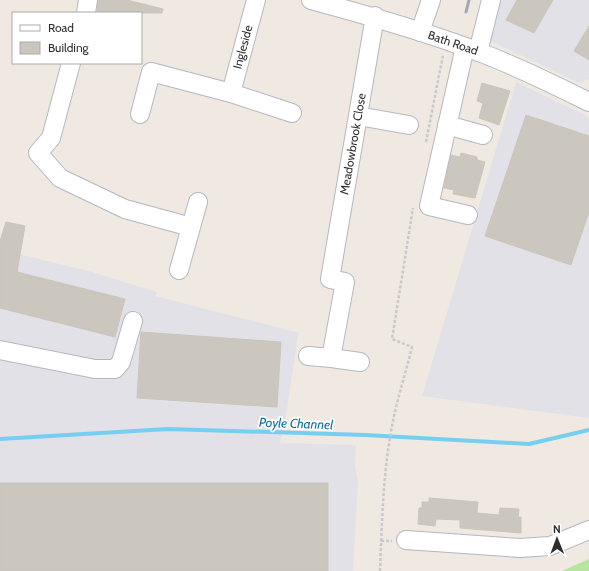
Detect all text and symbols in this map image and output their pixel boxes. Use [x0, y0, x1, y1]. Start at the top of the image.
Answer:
legend [12, 12, 142, 64]
text: Road [48, 20, 74, 35]
street label: Ingleside [229, 23, 256, 70]
street label: Bath Road [426, 27, 480, 58]
text: Building [48, 40, 90, 55]
street label: Meadowbrook Close [336, 92, 369, 196]
water label: Poyle Channel [259, 414, 333, 432]
north arrow [537, 519, 577, 559]
text: N [553, 522, 561, 536]

